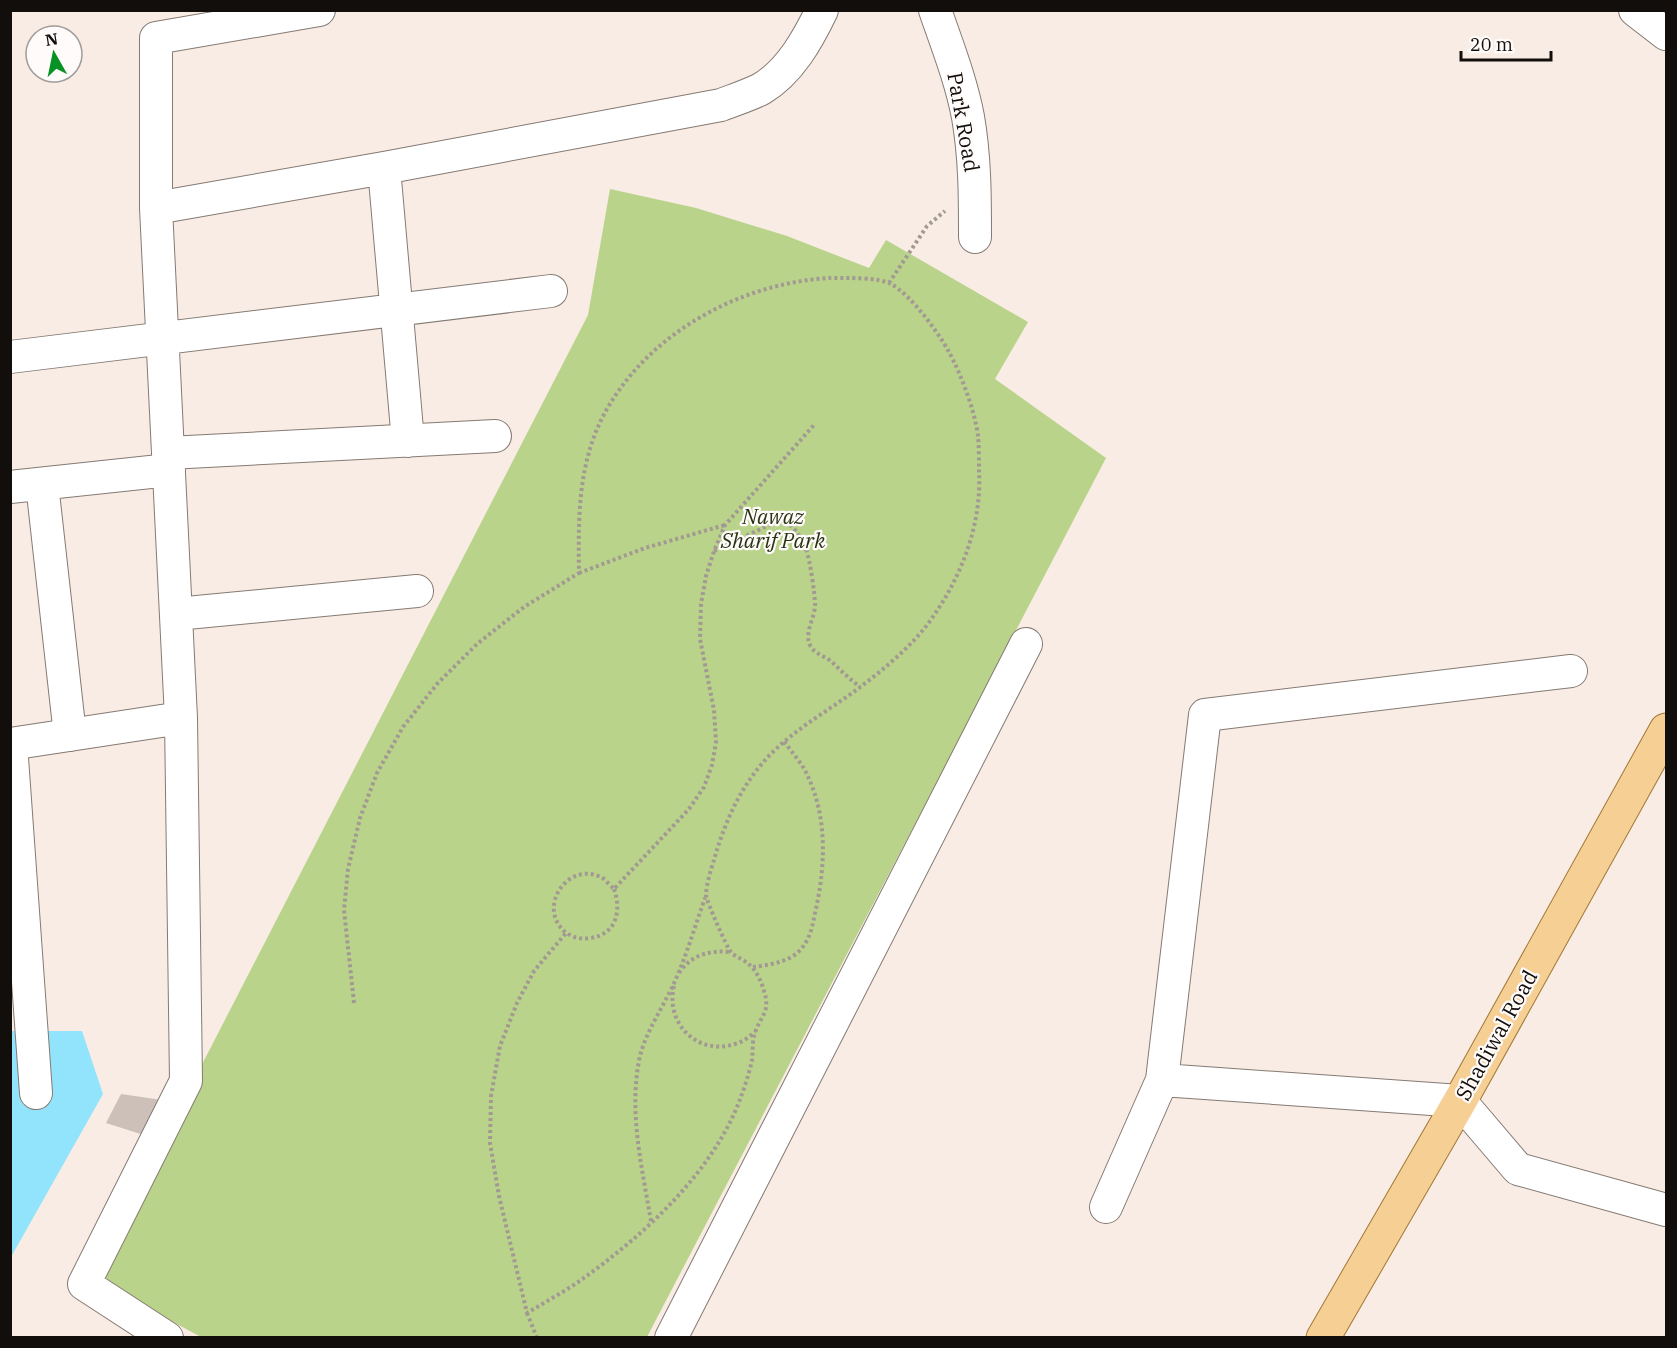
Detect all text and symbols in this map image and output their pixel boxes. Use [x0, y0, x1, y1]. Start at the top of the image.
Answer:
north arrow [24, 24, 84, 84]
scale bar [1461, 24, 1551, 62]
text: N [44, 28, 59, 50]
text: 20 m [1470, 33, 1513, 56]
street label: Park Road [941, 70, 987, 174]
park label: Nawaz Sharif Park [720, 502, 826, 554]
street label: Shadiwal Road [1449, 965, 1544, 1105]

